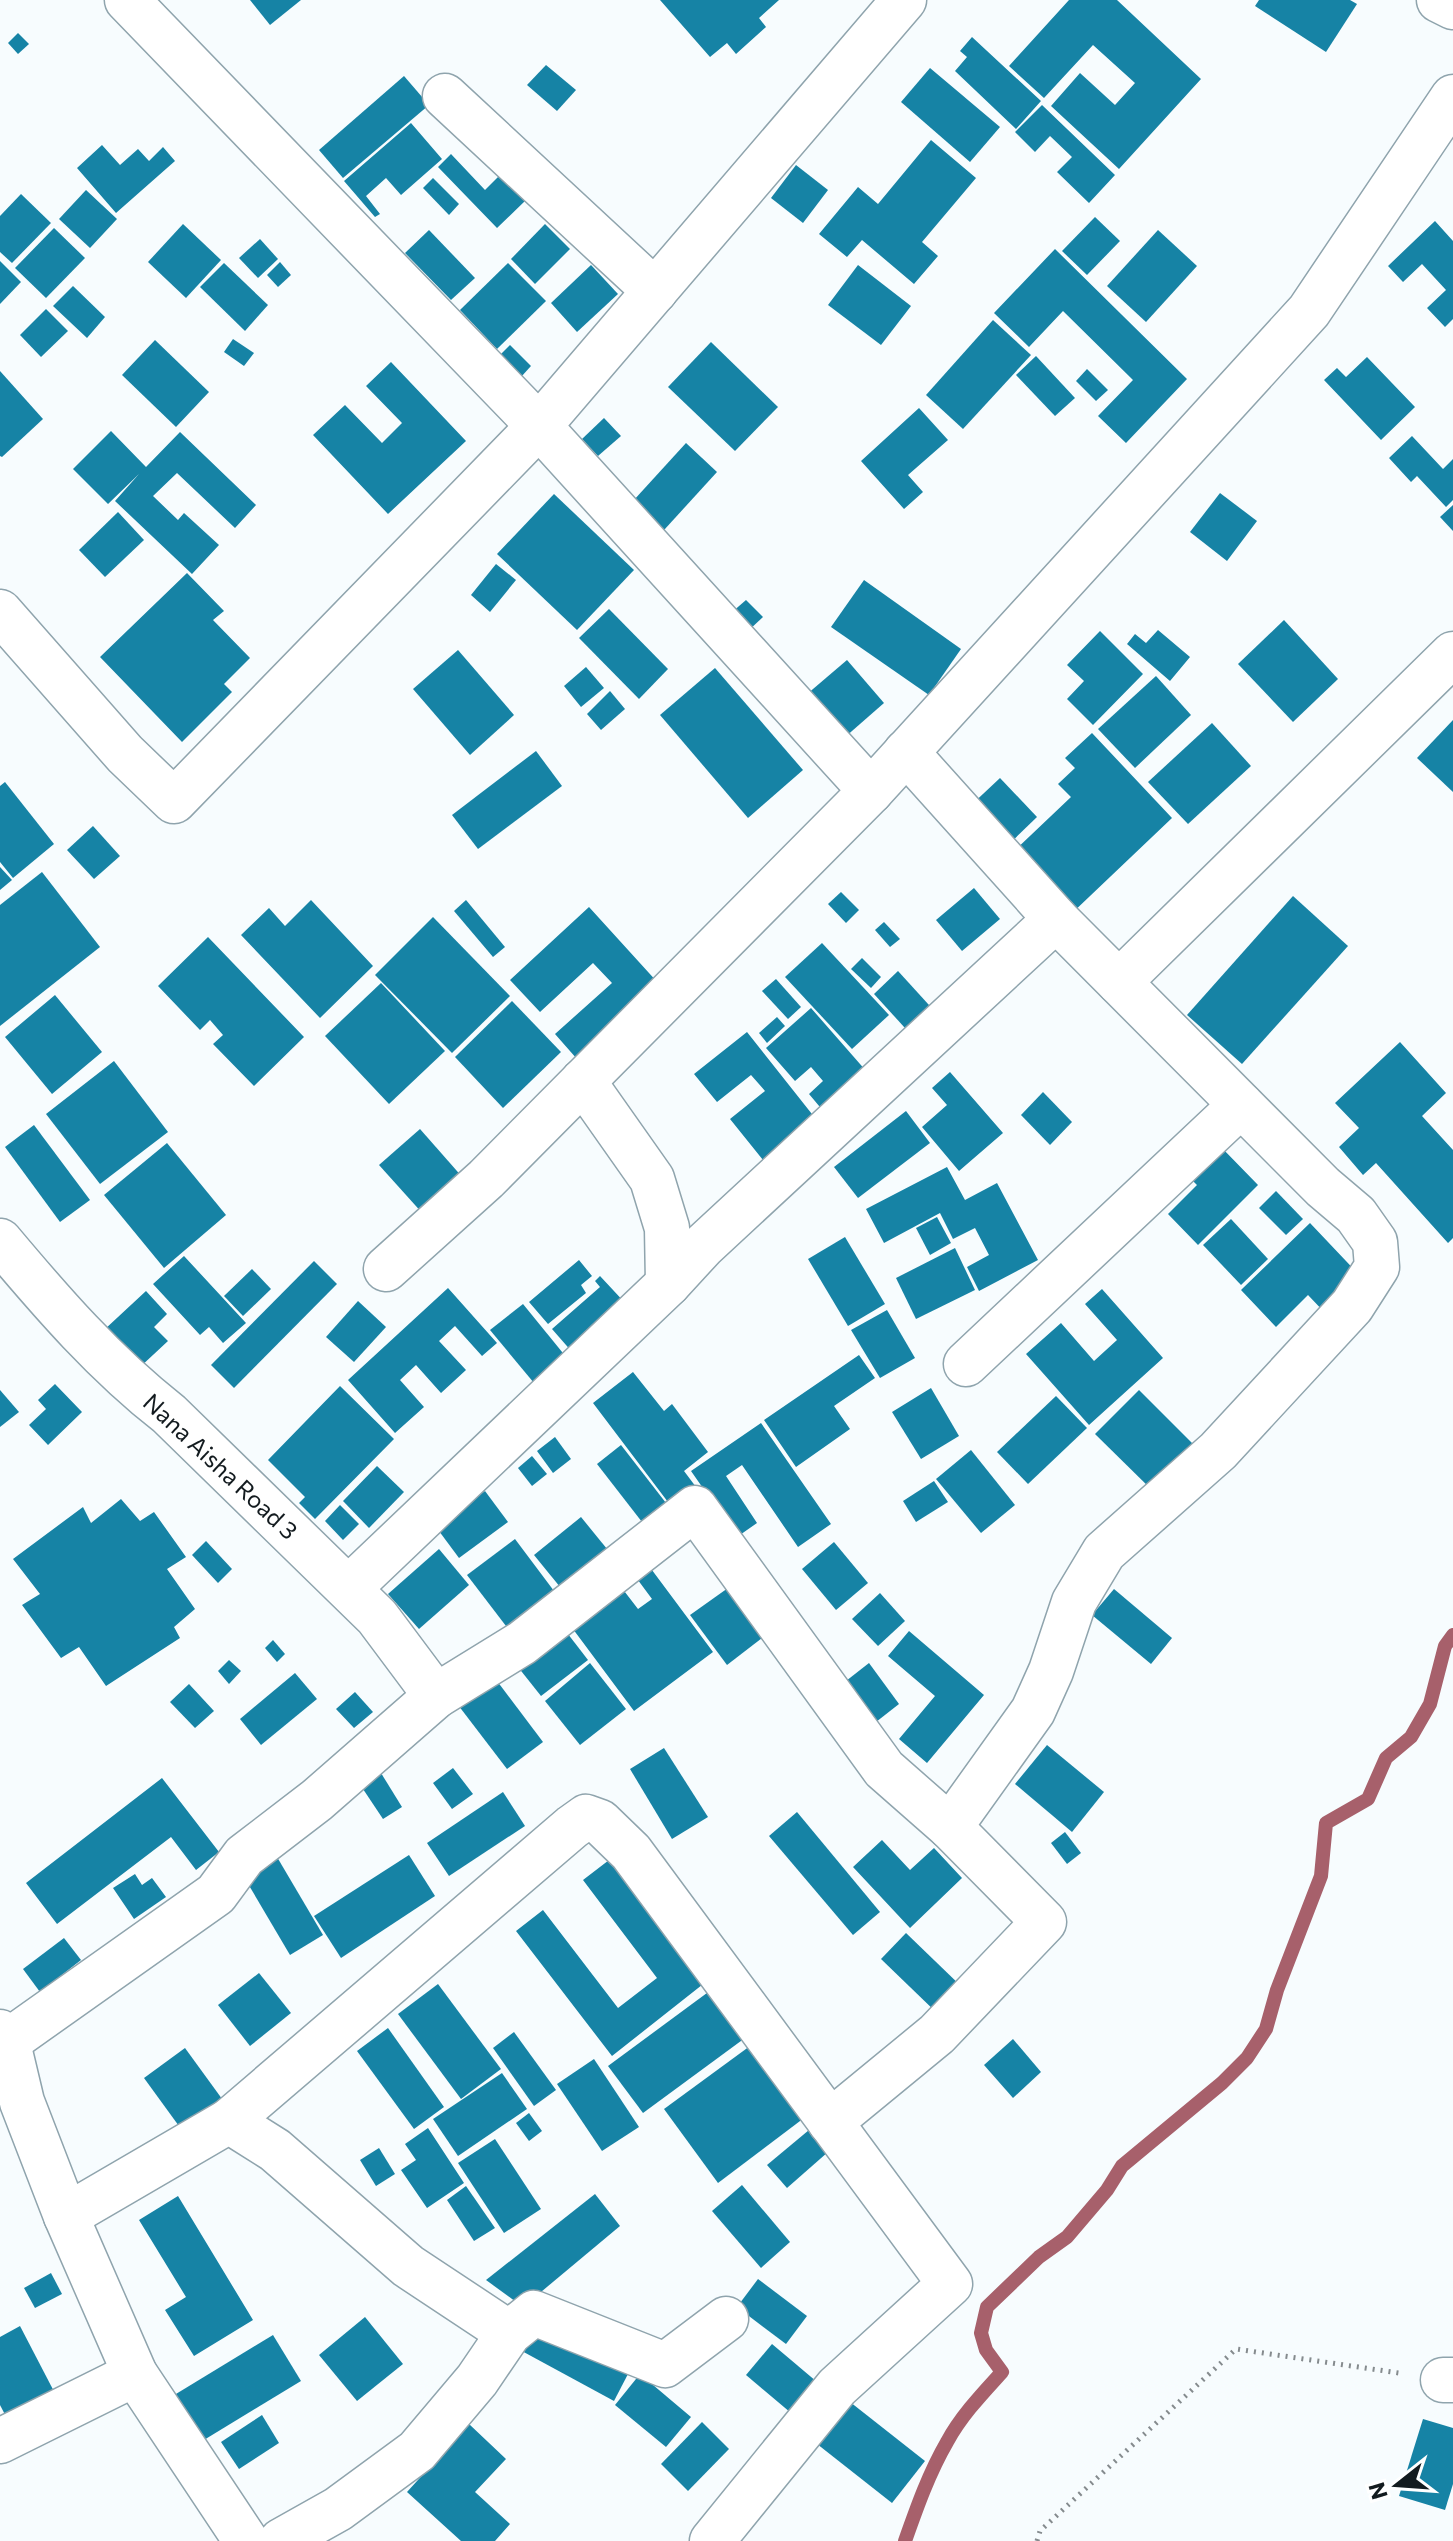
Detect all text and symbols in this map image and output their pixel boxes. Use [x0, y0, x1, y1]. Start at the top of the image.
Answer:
street label: Nana Aisha Road 3 [138, 1387, 304, 1545]
north arrow [1357, 2445, 1437, 2525]
text: N [1362, 2479, 1393, 2503]

